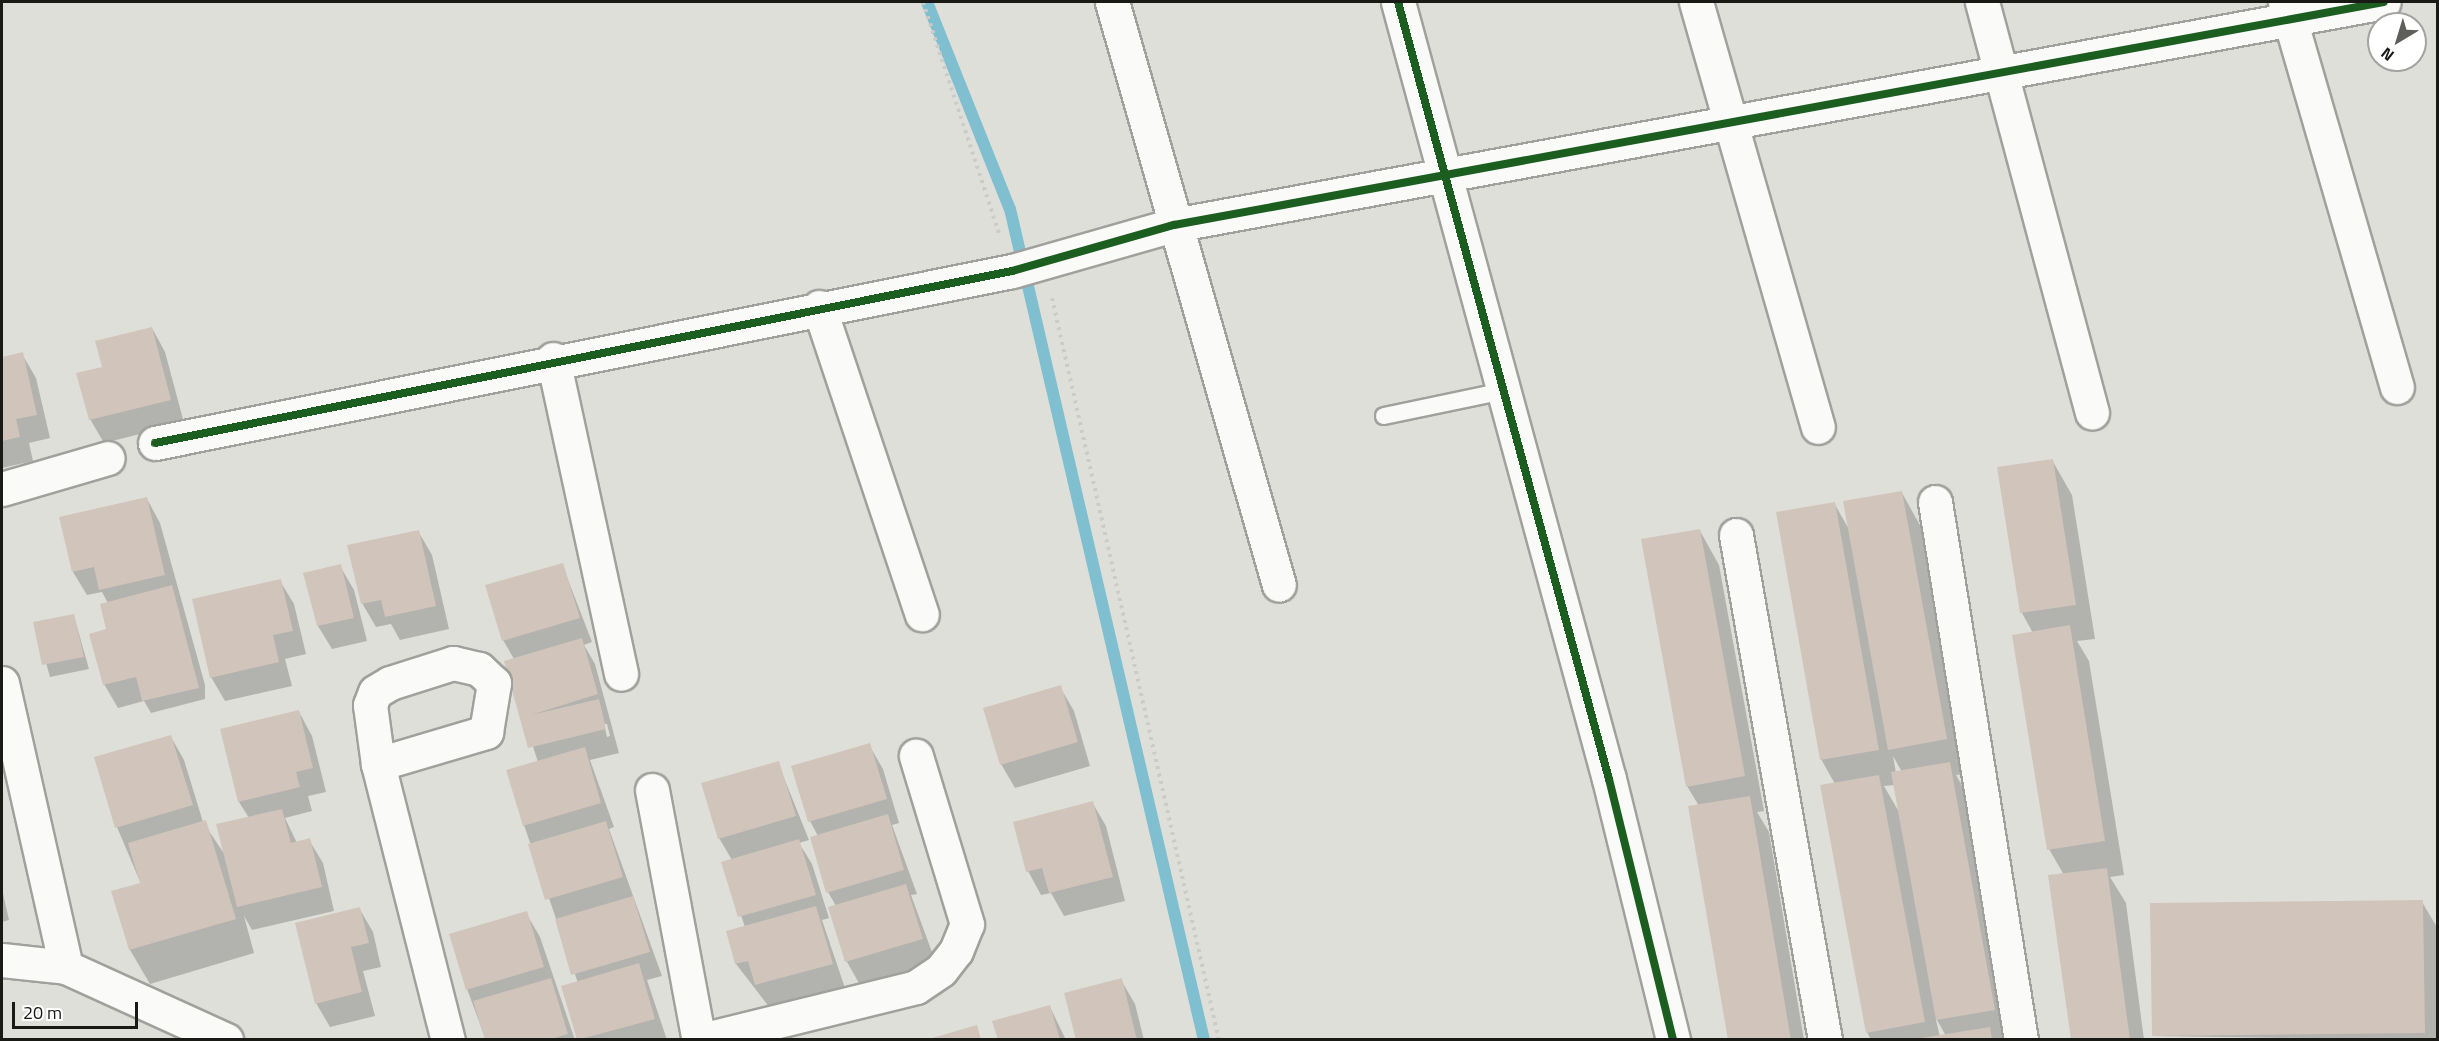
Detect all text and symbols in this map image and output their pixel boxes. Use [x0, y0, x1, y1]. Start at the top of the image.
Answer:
north arrow [2367, 12, 2427, 72]
text: N [2375, 42, 2399, 67]
scale bar [15, 990, 141, 1028]
text: 20 m [23, 999, 62, 1026]

